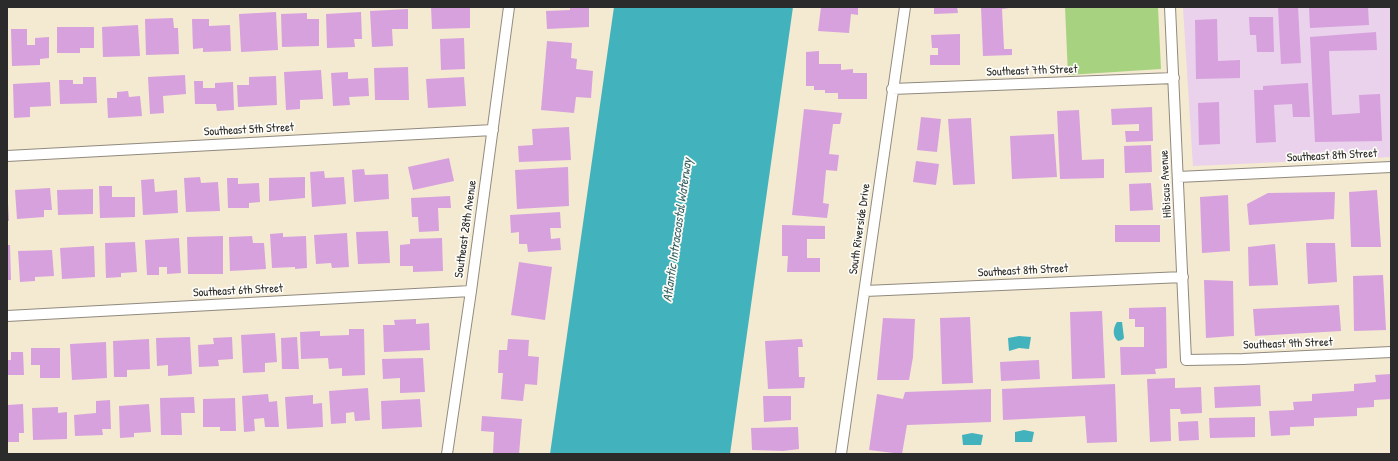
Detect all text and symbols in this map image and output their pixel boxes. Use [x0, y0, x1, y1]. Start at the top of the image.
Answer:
street label: Southeast 7th Street [986, 62, 1078, 80]
street label: Southeast 5th Street [204, 120, 294, 140]
street label: Southeast 8th Street [1287, 146, 1377, 166]
street label: Hibiscus Avenue [1157, 150, 1175, 218]
water label: Atlantic Intracoastal Waterway [660, 157, 696, 303]
street label: Southeast 28th Avenue [452, 179, 480, 279]
street label: South Riverside Drive [847, 183, 873, 275]
street label: Southeast 8th Street [978, 261, 1068, 281]
street label: Southeast 6th Street [193, 281, 283, 301]
street label: Southeast 9th Street [1243, 335, 1333, 353]

